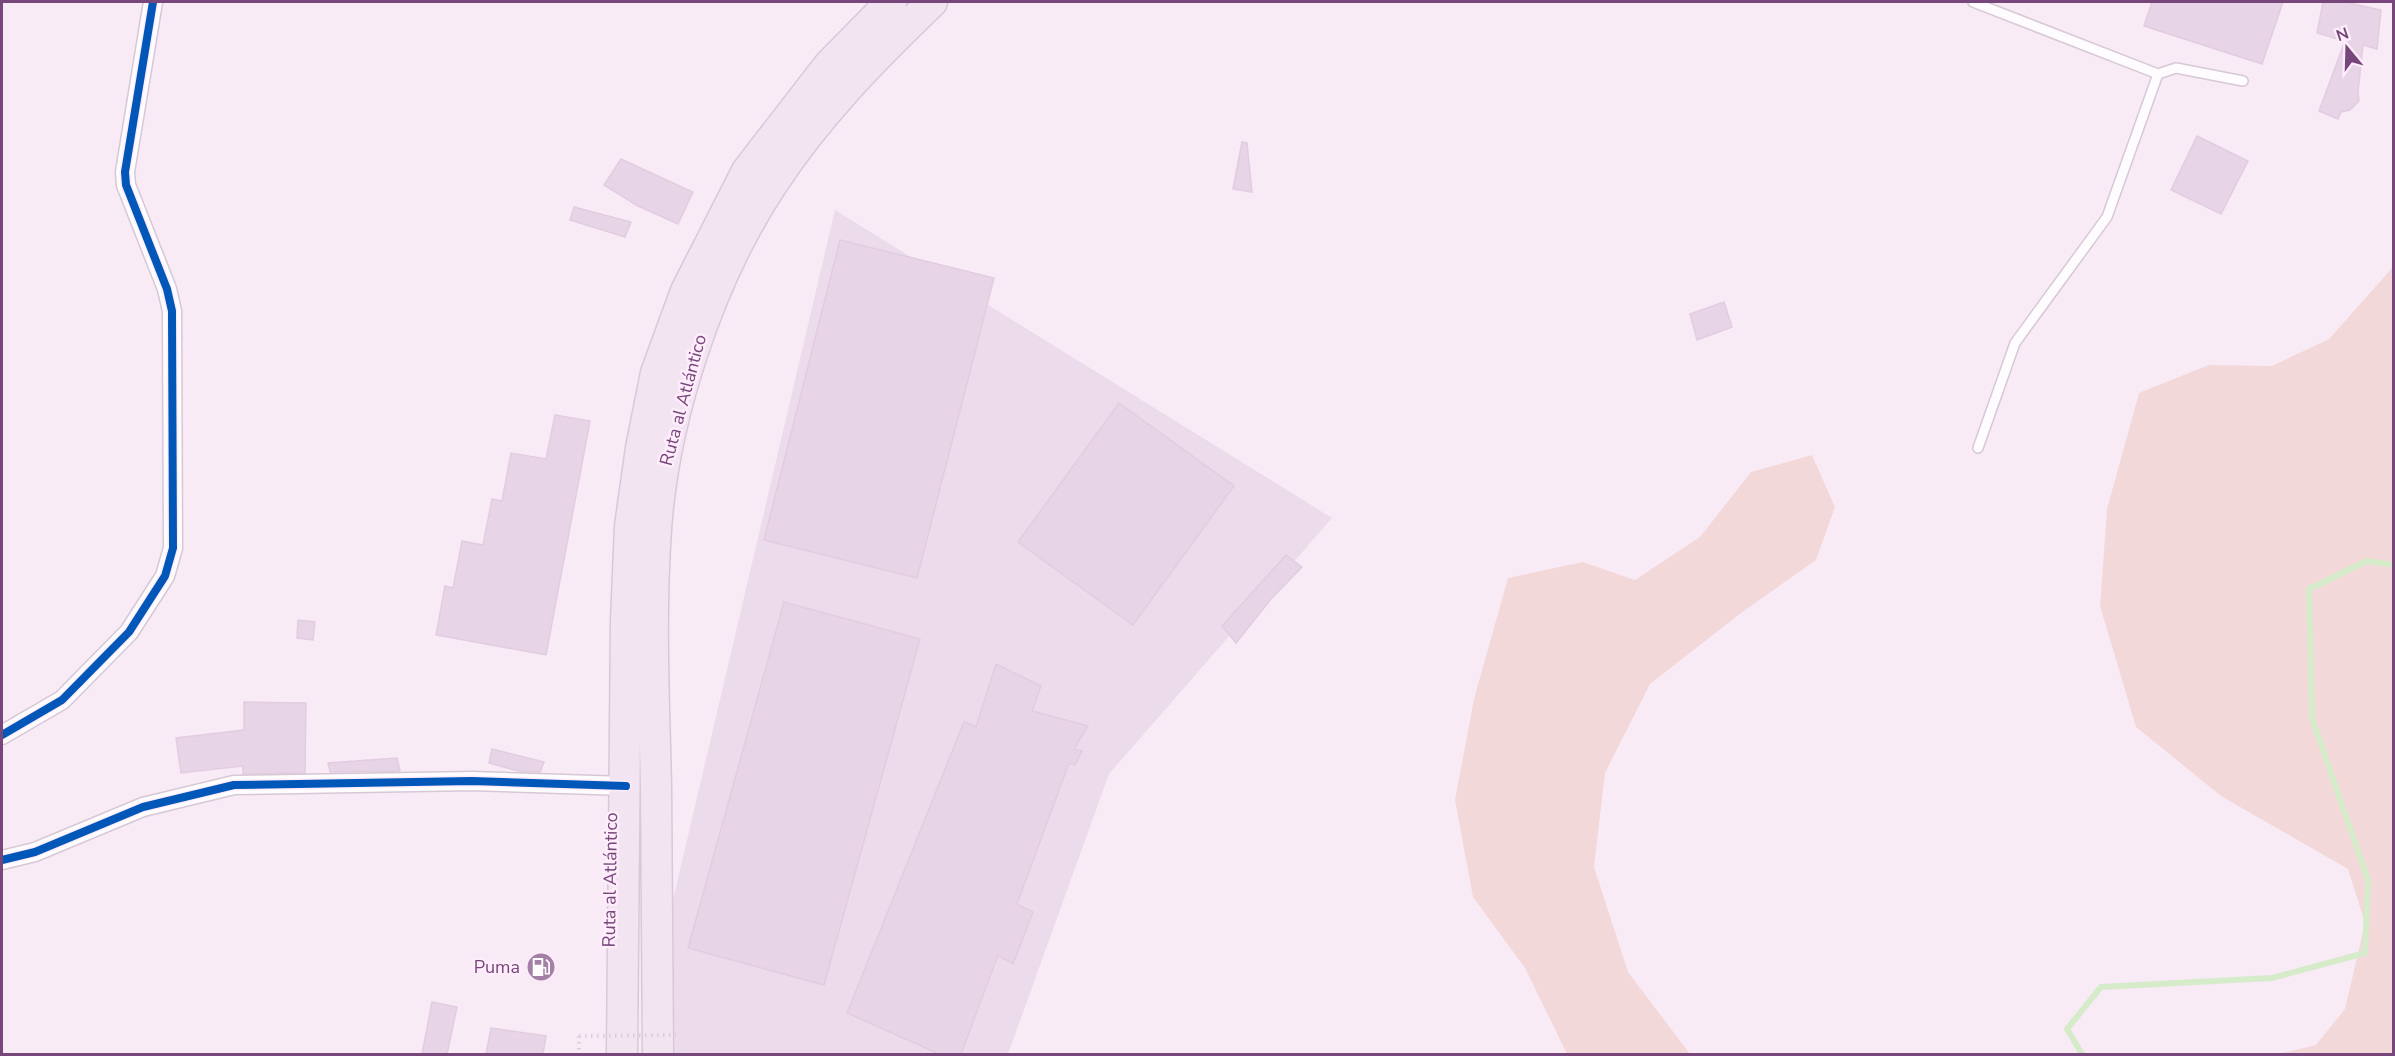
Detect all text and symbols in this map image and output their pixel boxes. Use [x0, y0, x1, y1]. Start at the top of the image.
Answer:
north arrow [2317, 18, 2377, 78]
text: N [2333, 22, 2352, 47]
street label: Ruta al Atlántico [654, 332, 712, 468]
street label: Ruta al Atlántico [597, 812, 623, 948]
fuel station icon: Puma [525, 951, 557, 983]
place label: Puma [474, 955, 520, 979]

